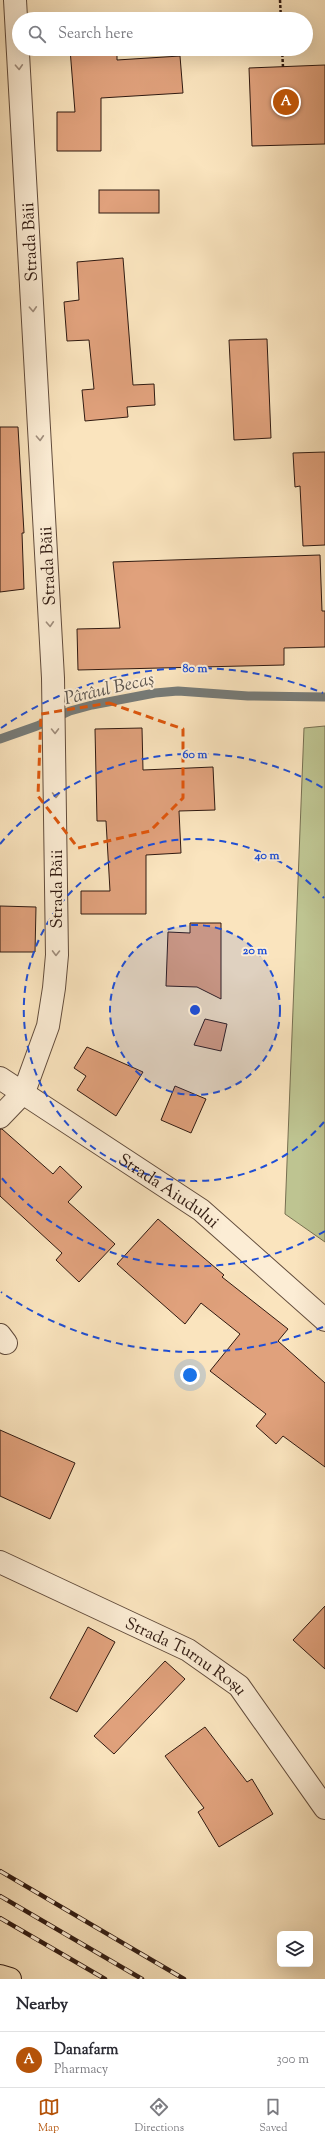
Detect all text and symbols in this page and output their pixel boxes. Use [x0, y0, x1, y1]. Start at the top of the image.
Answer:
search box [12, 12, 313, 56]
icon: search [26, 23, 48, 45]
text: Search here [58, 24, 133, 45]
one-way arrow [15, 64, 24, 70]
pin: A [273, 87, 299, 117]
street label: Strada Băii [17, 202, 45, 282]
one-way arrow [28, 306, 37, 312]
one-way arrow [36, 435, 44, 441]
street label: Strada Băii [35, 526, 63, 606]
one-way arrow [46, 621, 55, 627]
text: 80 m [183, 660, 207, 678]
water label: Pârâul Becaș [62, 667, 157, 713]
one-way arrow [51, 728, 59, 734]
text: 60 m [183, 746, 207, 764]
one-way arrow [52, 792, 60, 798]
text: 40 m [254, 847, 279, 865]
street label: Strada Băii [46, 849, 70, 929]
text: 20 m [243, 942, 267, 960]
one-way arrow [52, 950, 61, 956]
centre of rings [188, 1003, 202, 1017]
street label: Strada Aiudului [113, 1149, 224, 1235]
your location [180, 1365, 200, 1385]
street label: Strada Turnu Roșu [121, 1612, 252, 1701]
map controls [277, 1931, 313, 1967]
button: layers [277, 1931, 313, 1967]
text: Nearby [16, 1993, 68, 2017]
text: Danafarm [54, 2040, 119, 2061]
text: A [24, 2051, 34, 2069]
text: 300 m [277, 2051, 309, 2069]
text: Pharmacy [54, 2061, 108, 2079]
tab: Map [38, 2096, 60, 2136]
tab: Directions [135, 2096, 184, 2136]
tab: Saved [259, 2096, 287, 2136]

